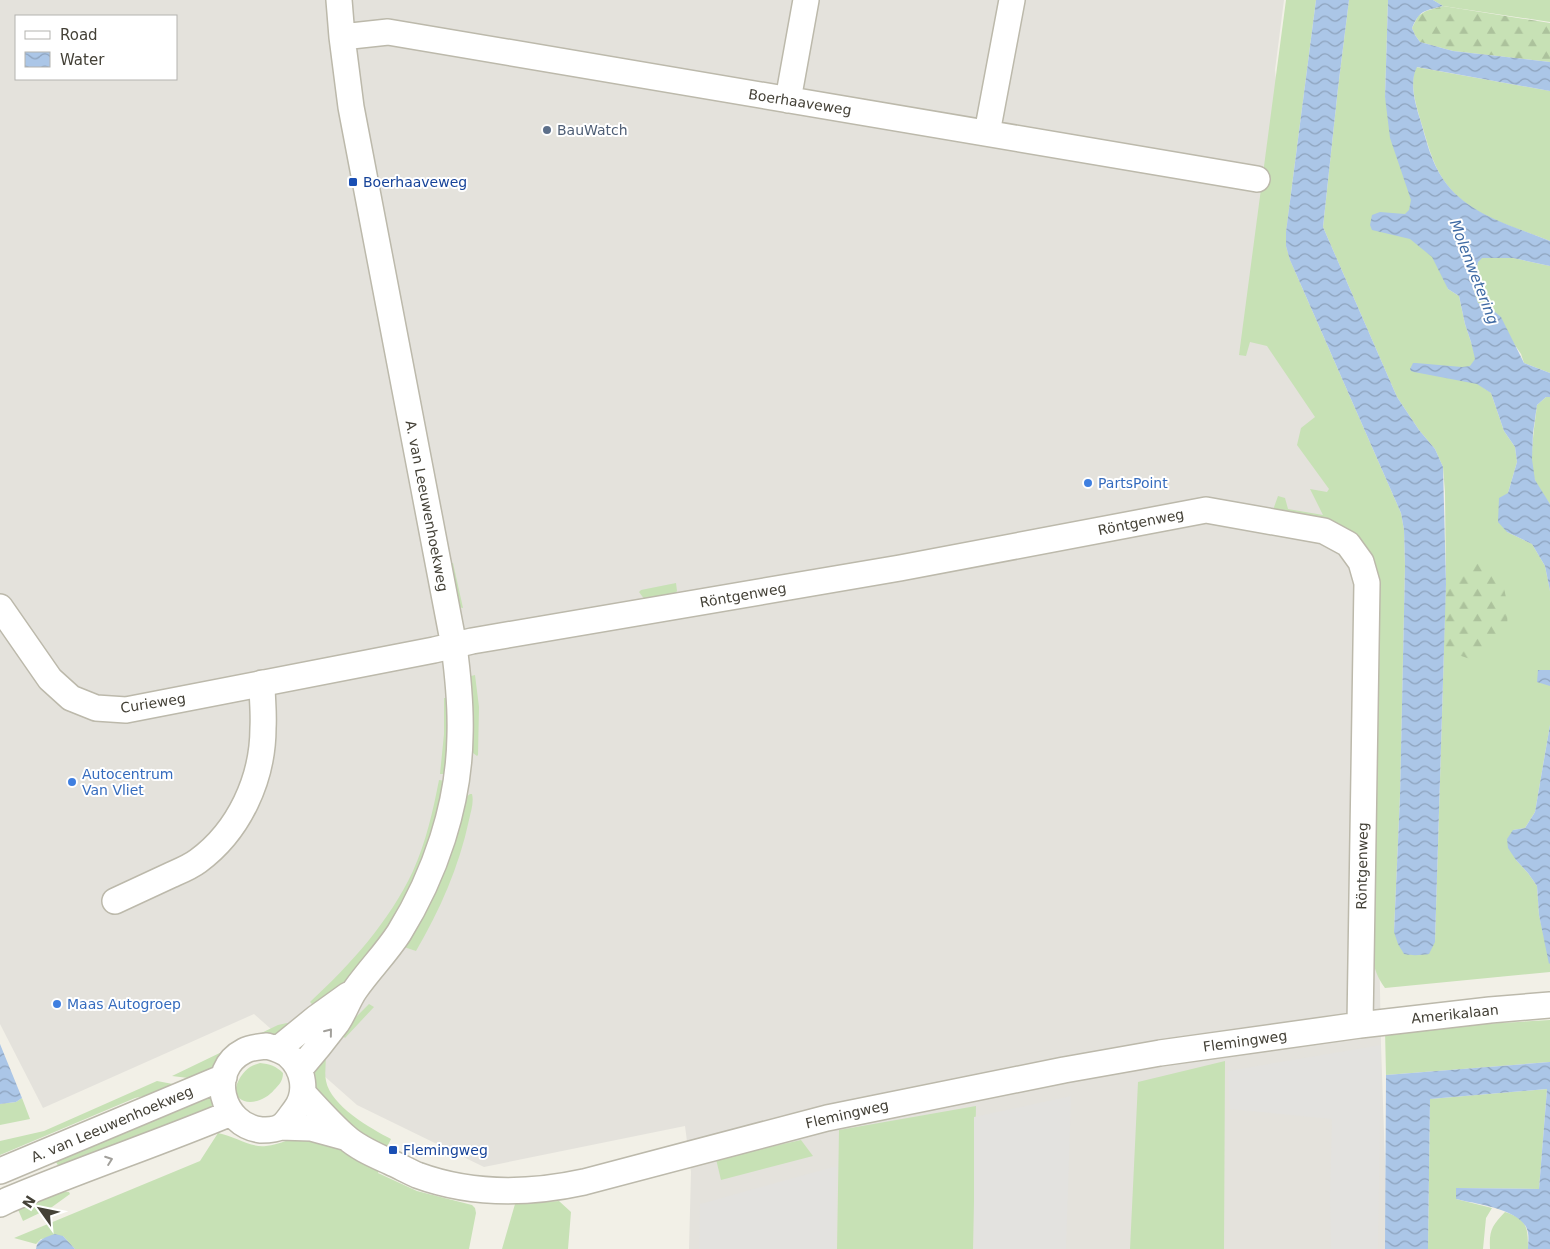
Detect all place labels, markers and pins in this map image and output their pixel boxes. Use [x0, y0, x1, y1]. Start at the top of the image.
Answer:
place label: BauWatch [557, 122, 628, 138]
marker: BauWatch [541, 124, 553, 136]
place label: Boerhaaveweg [363, 174, 467, 190]
marker: Boerhaaveweg [347, 176, 359, 188]
place label: PartsPoint [1098, 475, 1168, 491]
marker: PartsPoint [1082, 477, 1094, 489]
place label: Autocentrum Van Vliet [82, 766, 173, 798]
marker: Autocentrum Van Vliet [66, 776, 78, 788]
place label: Maas Autogroep [67, 996, 181, 1012]
marker: Maas Autogroep [51, 998, 63, 1010]
place label: Flemingweg [403, 1142, 488, 1158]
marker: Flemingweg [387, 1144, 399, 1156]

